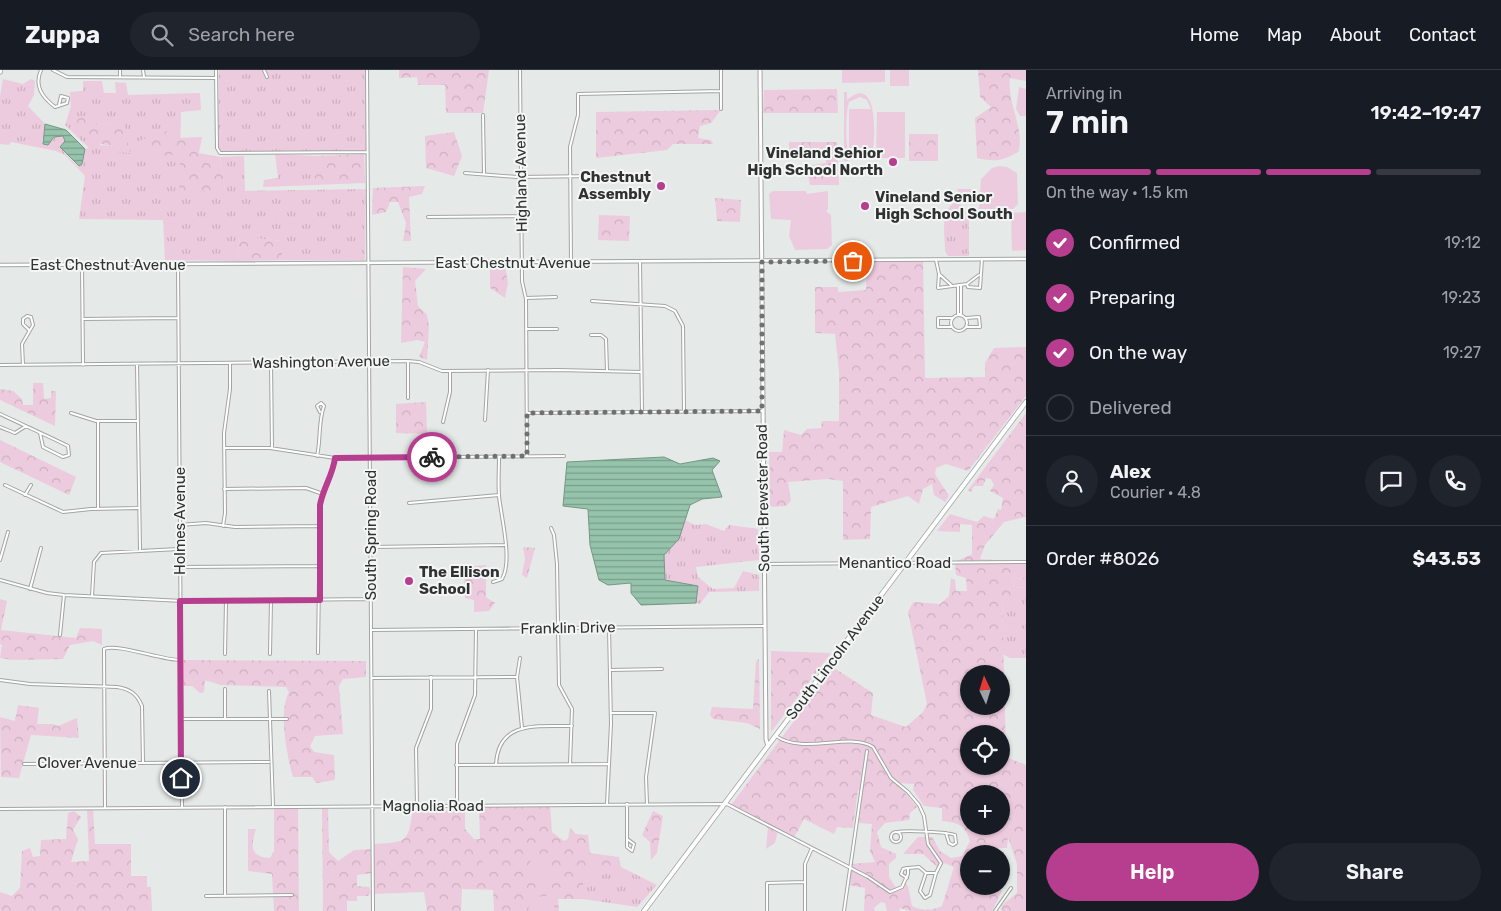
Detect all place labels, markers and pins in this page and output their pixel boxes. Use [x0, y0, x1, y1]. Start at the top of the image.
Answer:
place label: Vineland Sehior High School North [747, 144, 883, 179]
marker: Vineland Sehior High School North [887, 156, 899, 168]
place label: Chestnut Assembly [578, 168, 651, 203]
marker: Chestnut Assembly [655, 180, 667, 192]
place label: Vineland Senior High School South [875, 188, 1013, 223]
marker: Vineland Senior High School South [859, 200, 871, 212]
pin [832, 240, 874, 282]
place label: The Ellison School [419, 563, 500, 598]
marker: The Ellison School [403, 575, 415, 587]
pin [160, 757, 202, 799]

